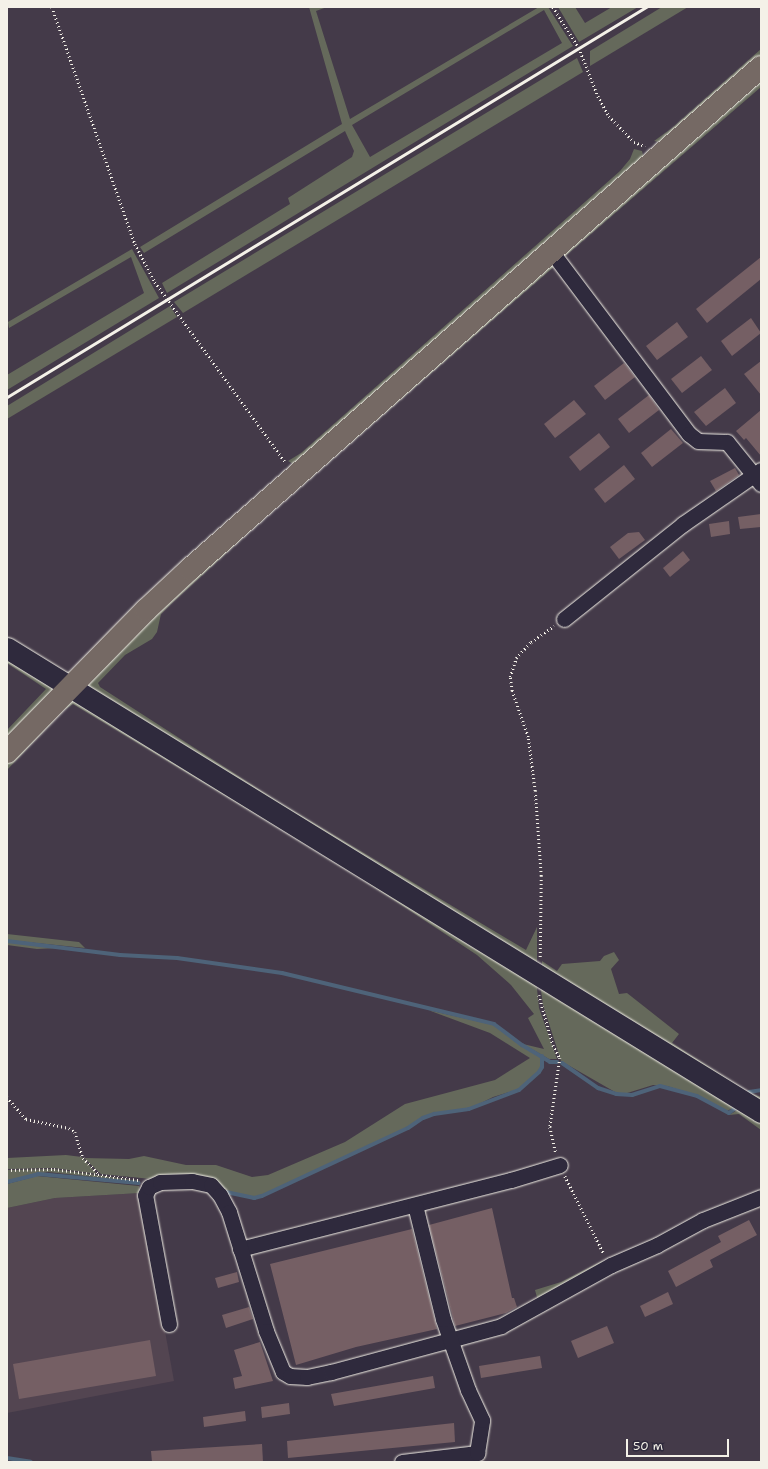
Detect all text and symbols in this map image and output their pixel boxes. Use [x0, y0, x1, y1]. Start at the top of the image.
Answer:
scale bar [628, 1431, 731, 1457]
text: 50 m [633, 1438, 663, 1454]

